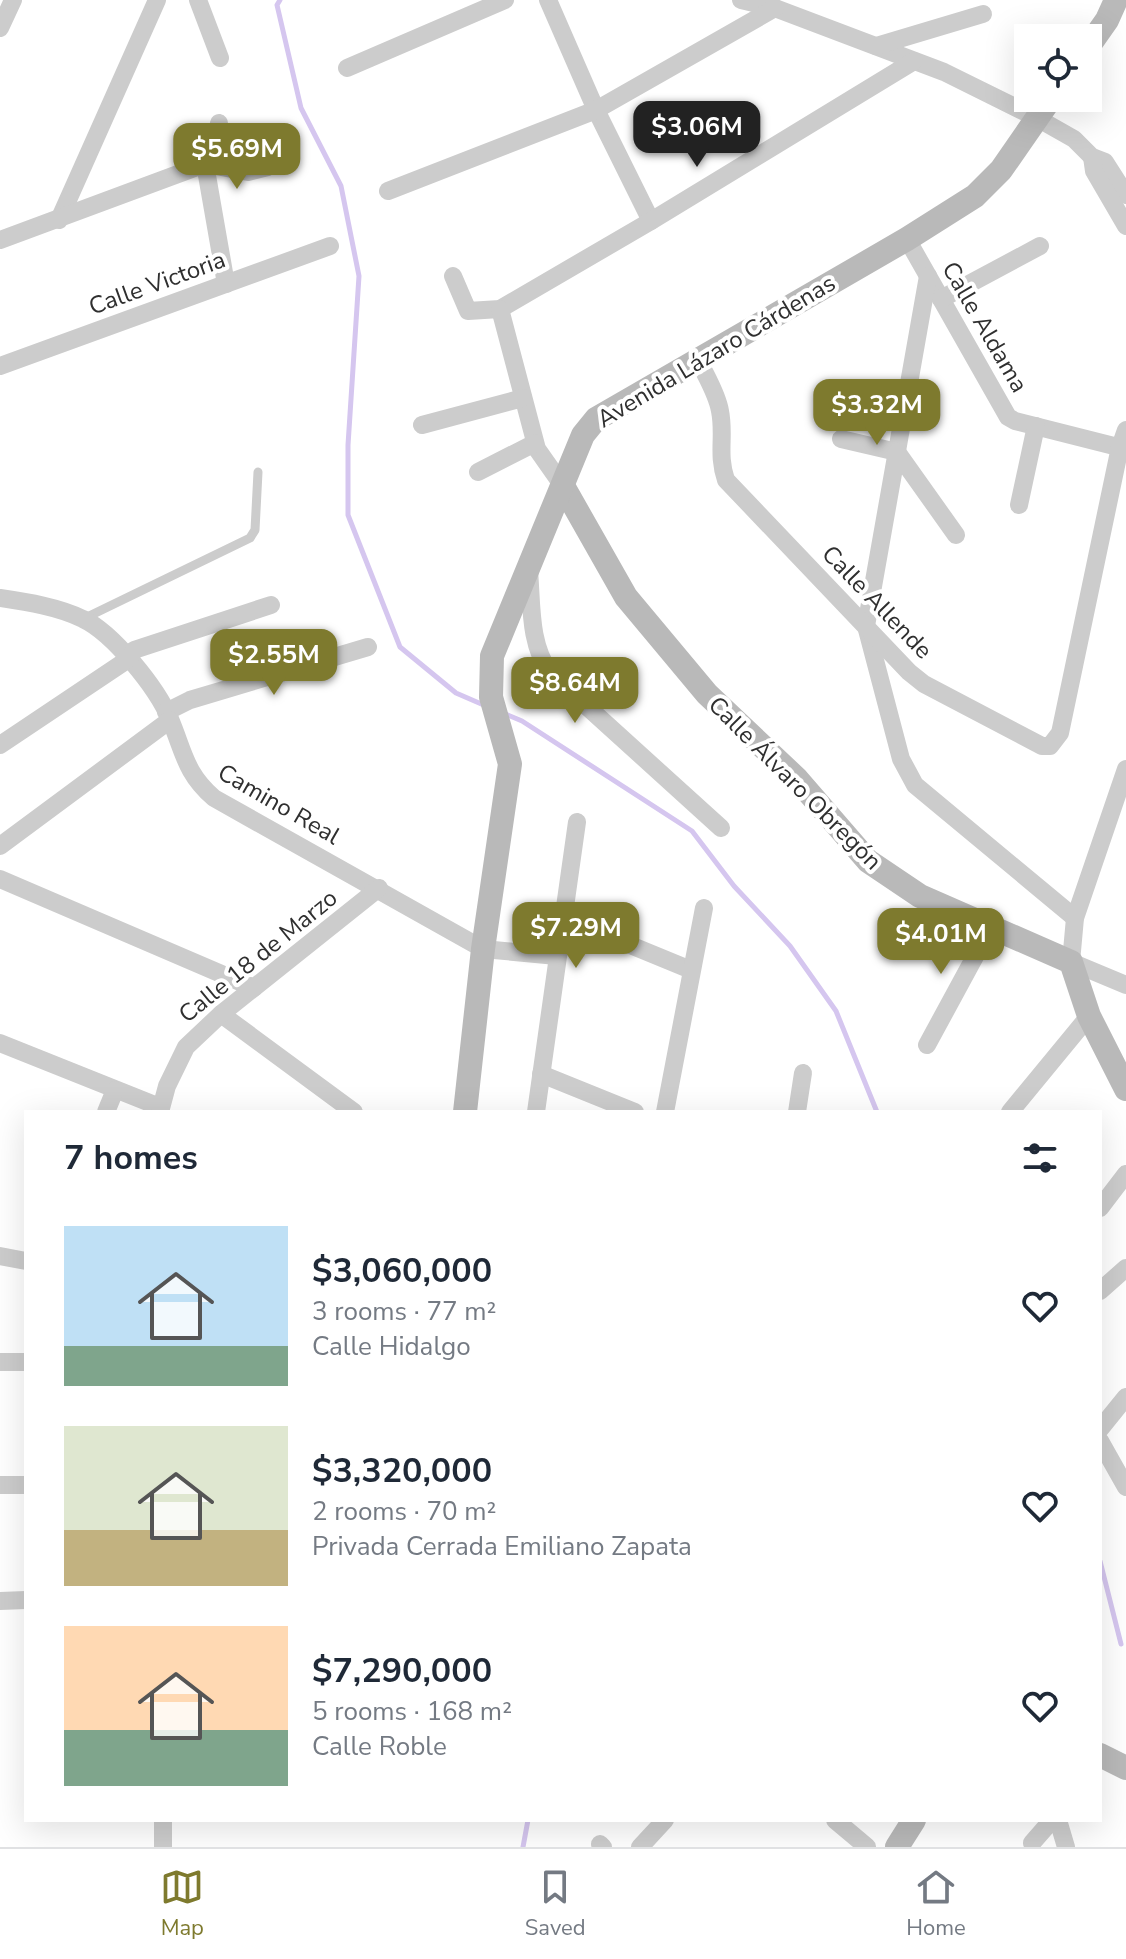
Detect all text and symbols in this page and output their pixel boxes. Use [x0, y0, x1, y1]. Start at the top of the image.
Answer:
map controls [1014, 24, 1102, 112]
button: locate [1014, 24, 1102, 112]
pin: $3.06M [632, 101, 762, 169]
text: $3.06M [651, 109, 743, 144]
pin: $5.69M [172, 123, 302, 191]
text: $5.69M [191, 131, 283, 166]
street label: Calle Victoria [84, 243, 230, 323]
street label: Calle Aldama [935, 256, 1035, 398]
street label: Avenida Lázaro Cárdenas [591, 267, 841, 435]
pin: $3.32M [812, 379, 942, 447]
text: $3.32M [831, 387, 923, 422]
street label: Calle Allende [815, 538, 939, 666]
pin: $2.55M [209, 629, 339, 697]
text: $2.55M [228, 637, 320, 672]
pin: $8.64M [510, 657, 640, 725]
text: $8.64M [529, 665, 621, 700]
street label: Calle Álvaro Obregón [701, 689, 889, 877]
street label: Camino Real [212, 756, 346, 852]
street label: Calle 18 de Marzo [172, 882, 344, 1030]
pin: $7.29M [511, 902, 641, 970]
pin: $4.01M [876, 908, 1006, 976]
text: $7.29M [530, 910, 622, 945]
text: $4.01M [895, 916, 987, 951]
text: 7 homes [64, 1135, 198, 1181]
icon: filters [1018, 1136, 1062, 1180]
text: $3,060,000 [312, 1248, 492, 1294]
icon: home [128, 1258, 224, 1354]
icon: heart [1018, 1284, 1062, 1328]
text: 3 rooms · 77 m² [312, 1294, 496, 1329]
text: Calle Hidalgo [312, 1329, 471, 1364]
text: $3,320,000 [312, 1448, 492, 1494]
icon: home [128, 1458, 224, 1554]
icon: heart [1018, 1484, 1062, 1528]
text: 2 rooms · 70 m² [312, 1494, 496, 1529]
text: Privada Cerrada Emiliano Zapata [312, 1529, 692, 1564]
text: $7,290,000 [312, 1648, 492, 1694]
icon: home [128, 1658, 224, 1754]
icon: heart [1018, 1684, 1062, 1728]
text: 5 rooms · 168 m² [312, 1694, 512, 1729]
text: Calle Roble [312, 1729, 447, 1764]
tab: Map [160, 1865, 204, 1943]
tab: Saved [525, 1865, 586, 1943]
tab: Home [906, 1865, 966, 1943]

